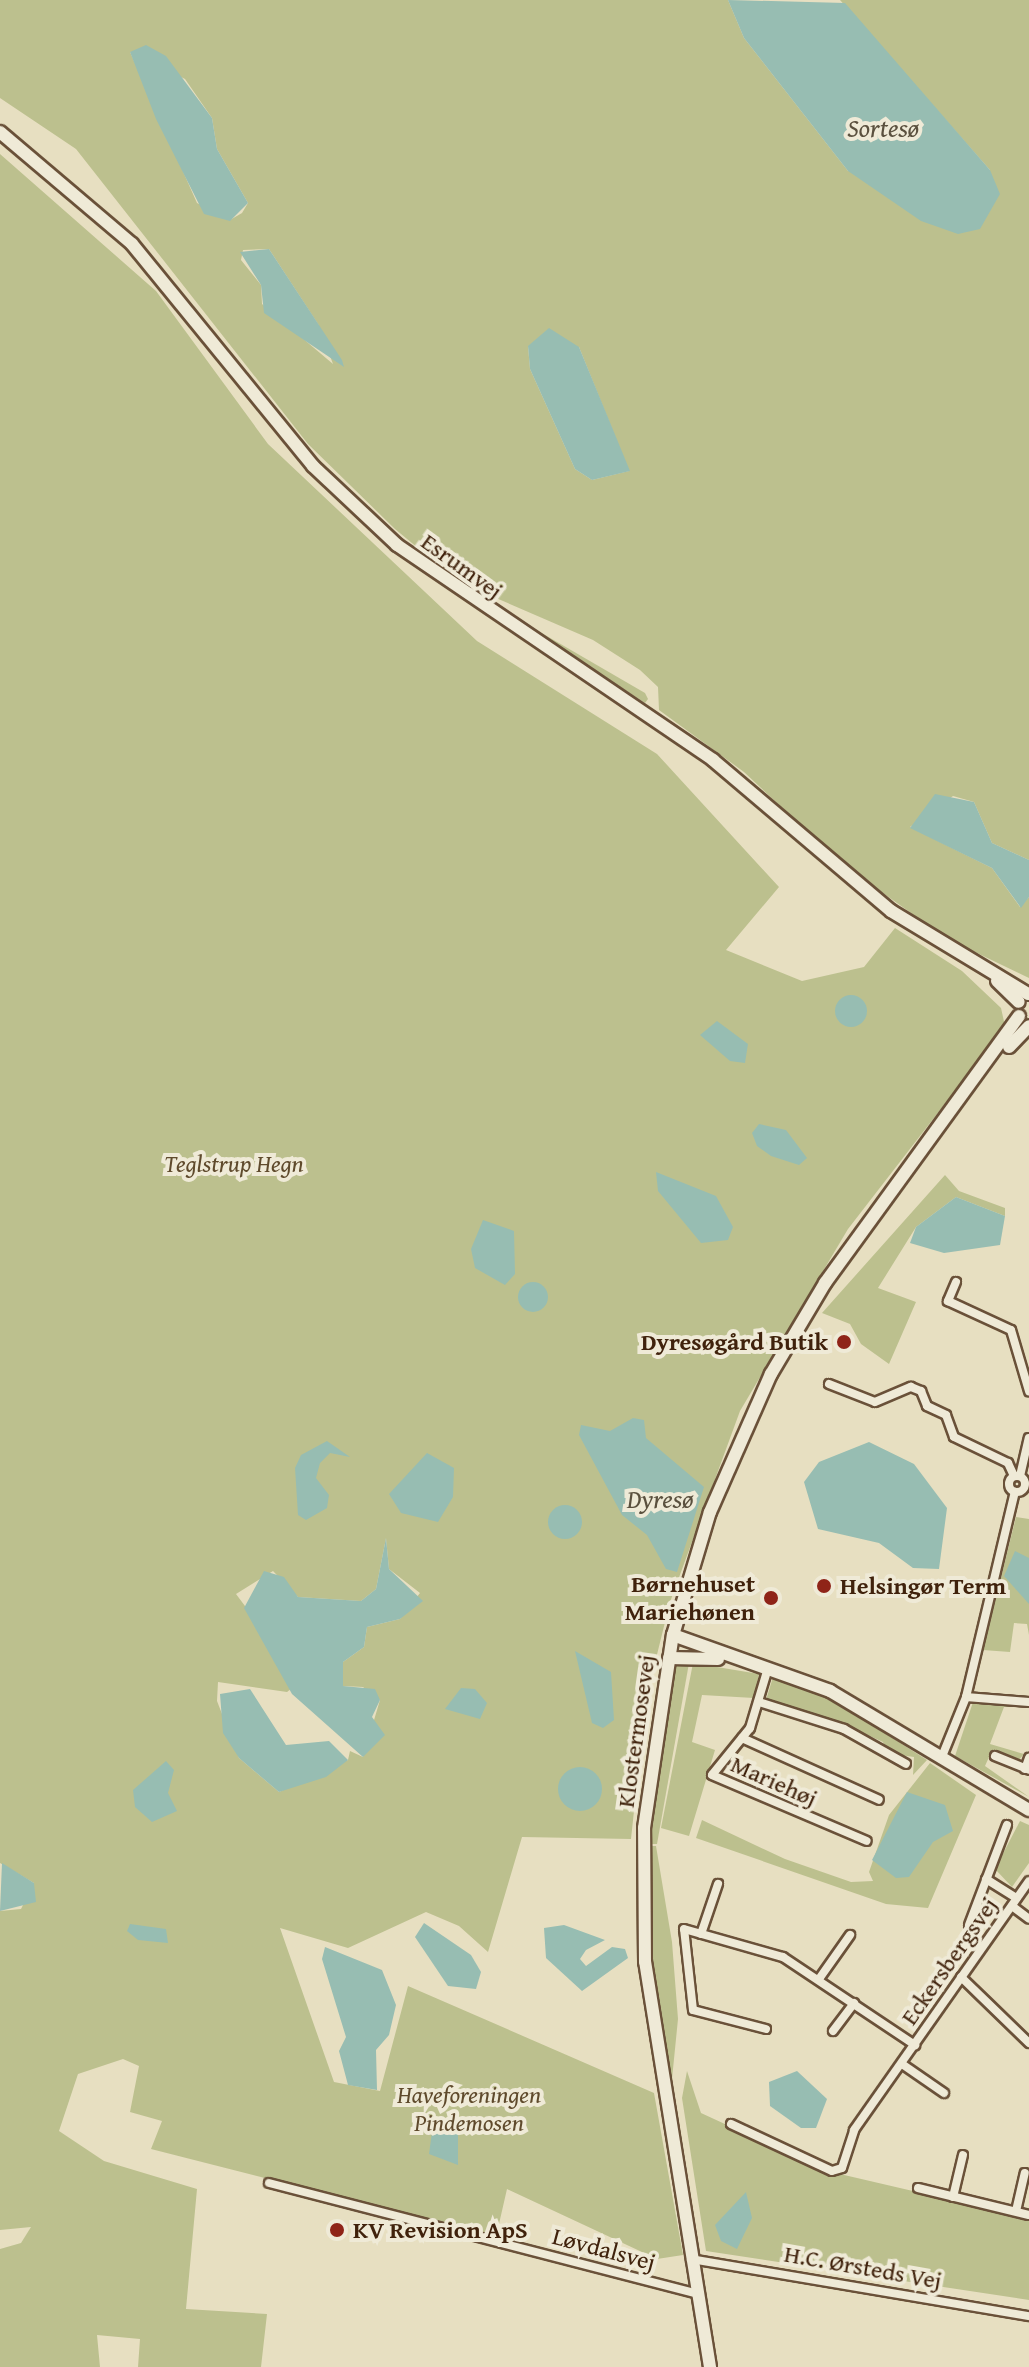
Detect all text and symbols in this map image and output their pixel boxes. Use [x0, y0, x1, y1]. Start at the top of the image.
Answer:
water label: Sortesø [847, 112, 919, 144]
street label: Esrumvej [416, 527, 508, 605]
park label: Teglstrup Hegn [164, 1150, 304, 1178]
place label: Dyresøgård Butik [641, 1328, 828, 1356]
marker: Dyresøgård Butik [835, 1333, 853, 1351]
water label: Dyresø [627, 1483, 693, 1515]
place label: Børnehuset Mariehønen [625, 1570, 755, 1626]
place label: Helsingør Term [840, 1572, 1006, 1600]
marker: Helsingør Term [815, 1577, 833, 1595]
marker: Børnehuset Mariehønen [762, 1589, 780, 1607]
street label: Klostermosevej [611, 1653, 661, 1809]
street label: Mariehøj [727, 1749, 821, 1813]
street label: Eckersbergsvej [894, 1892, 1004, 2030]
park label: Haveforeningen Pindemosen [397, 2081, 541, 2137]
place label: KV Revision ApS [353, 2216, 528, 2244]
marker: KV Revision ApS [328, 2221, 346, 2239]
street label: Løvdalsvej [549, 2221, 659, 2277]
street label: H.C. Ørsteds Vej [782, 2239, 944, 2295]

